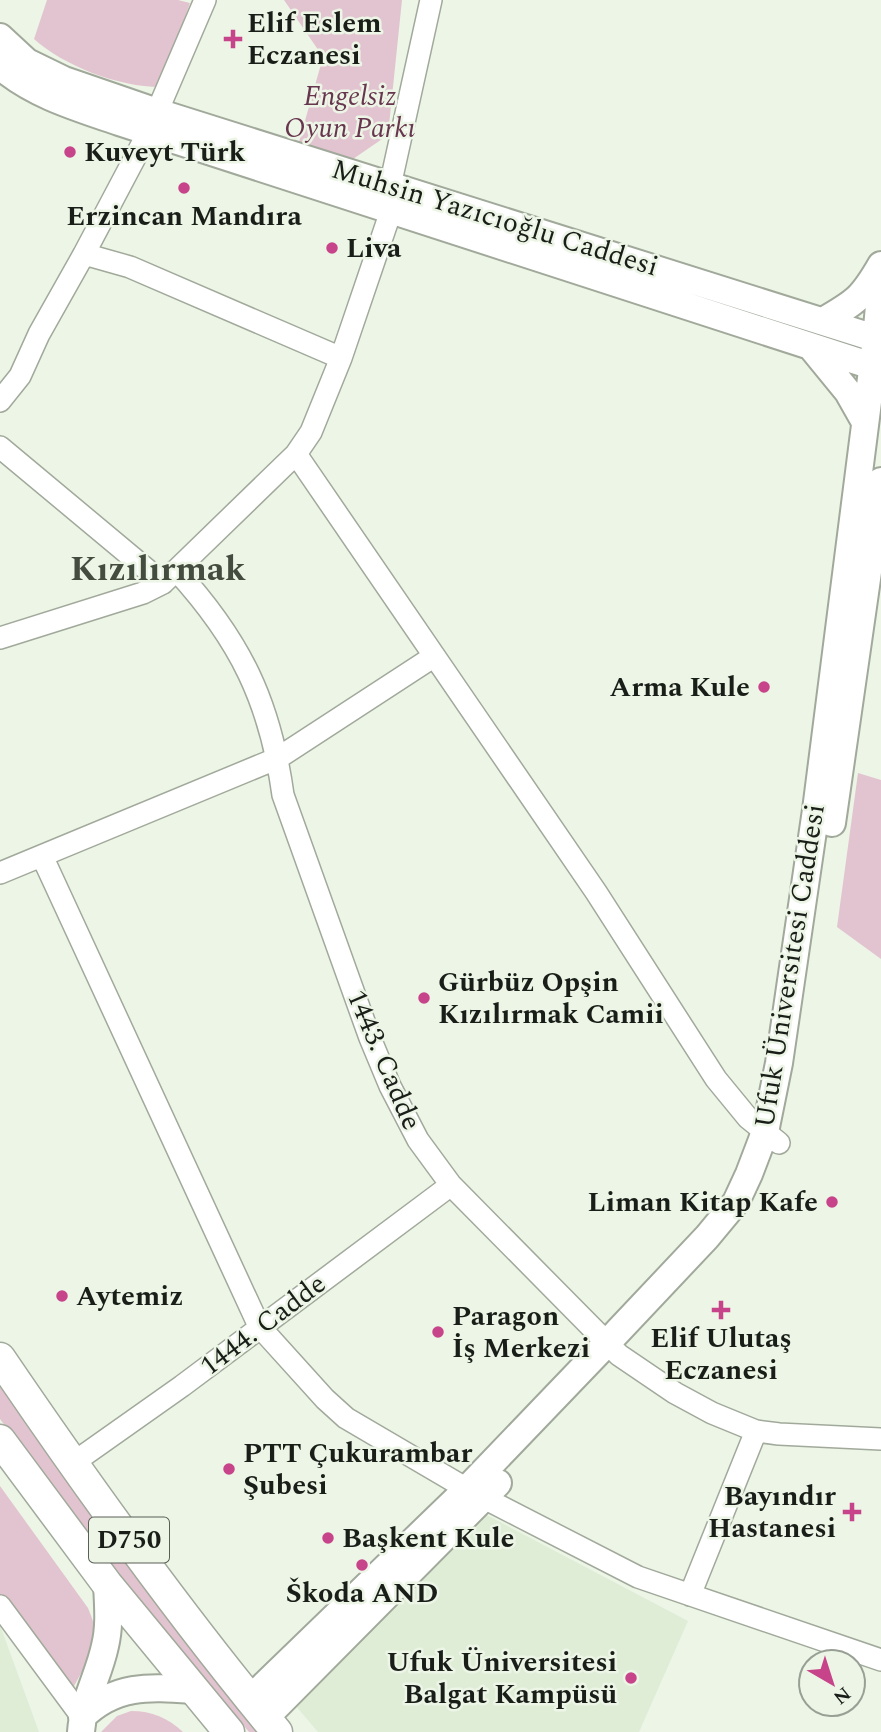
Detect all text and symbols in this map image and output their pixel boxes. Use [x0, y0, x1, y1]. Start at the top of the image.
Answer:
place label: Elif Eslem Eczanesi [247, 2, 381, 77]
marker: Elif Eslem Eczanesi [225, 31, 241, 47]
park label: Engelsiz Oyun Parkı [284, 75, 416, 150]
place label: Kuveyt Türk [84, 131, 245, 174]
marker: Kuveyt Türk [62, 144, 78, 160]
street label: Muhsin Yazıcıoğlu Caddesi [326, 148, 664, 288]
marker: Erzincan Mandıra [176, 180, 192, 196]
place label: Erzincan Mandıra [66, 195, 302, 238]
place label: Liva [346, 227, 402, 270]
marker: Liva [324, 240, 340, 256]
district label: Kızılırmak [70, 543, 246, 596]
place label: Arma Kule [609, 666, 750, 709]
marker: Arma Kule [756, 679, 772, 695]
street label: Ufuk Üniversitesi Caddesi [743, 801, 837, 1131]
place label: Gürbüz Opşin Kızılırmak Camii [438, 961, 664, 1036]
street label: 1443. Cadde [335, 983, 433, 1137]
marker: Gürbüz Opşin Kızılırmak Camii [416, 990, 432, 1006]
place label: Liman Kitap Kafe [587, 1181, 818, 1224]
marker: Liman Kitap Kafe [824, 1194, 840, 1210]
street label: 1444. Cadde [191, 1263, 335, 1387]
place label: Aytemiz [76, 1275, 183, 1318]
marker: Aytemiz [54, 1288, 70, 1304]
place label: Paragon İş Merkezi [452, 1295, 590, 1370]
marker: Elif Ulutaş Eczanesi [713, 1302, 729, 1318]
place label: Elif Ulutaş Eczanesi [650, 1317, 792, 1392]
marker: Paragon İş Merkezi [430, 1324, 446, 1340]
place label: PTT Çukurambar Şubesi [243, 1432, 472, 1507]
marker: PTT Çukurambar Şubesi [221, 1461, 237, 1477]
place label: Bayındır Hastanesi [708, 1475, 836, 1550]
marker: Bayındır Hastanesi [842, 1502, 862, 1522]
place label: Başkent Kule [342, 1517, 514, 1560]
road number: D750 [89, 1518, 169, 1562]
marker: Başkent Kule [320, 1530, 336, 1546]
marker: Škoda AND [354, 1557, 370, 1573]
place label: Škoda AND [286, 1572, 438, 1615]
place label: Ufuk Üniversitesi Balgat Kampüsü [386, 1641, 617, 1716]
north arrow [797, 1648, 867, 1718]
marker: Ufuk Üniversitesi Balgat Kampüsü [623, 1670, 639, 1686]
text: N [827, 1679, 857, 1711]

